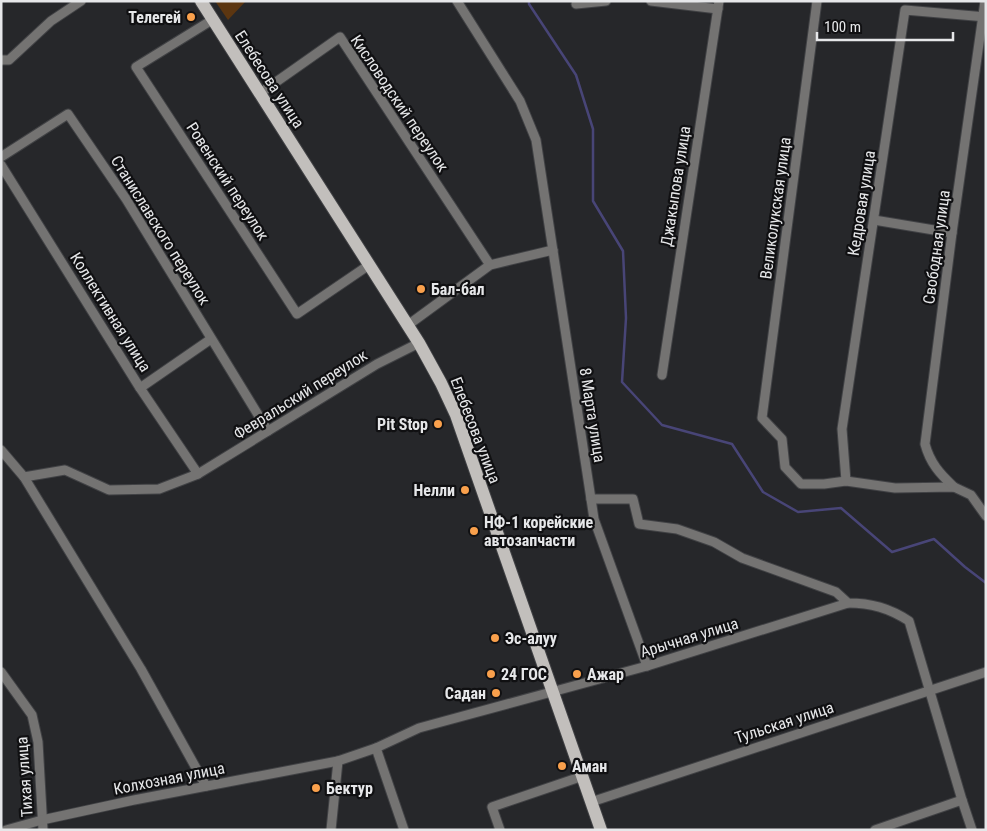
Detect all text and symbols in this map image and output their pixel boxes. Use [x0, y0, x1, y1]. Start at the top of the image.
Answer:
place label: Телегей [128, 8, 181, 27]
scale bar [817, 10, 953, 42]
marker: Телегей [185, 11, 197, 23]
text: 100 m [824, 18, 861, 36]
street label: Елебесова улица [231, 27, 308, 132]
street label: Кисловодский переулок [347, 31, 453, 176]
street label: Ровенский переулок [182, 119, 273, 244]
street label: Джакыпова улица [657, 124, 694, 248]
street label: Великолукская улица [756, 136, 795, 280]
street label: Кедровая улица [844, 149, 879, 257]
street label: Станиславского переулок [107, 152, 215, 309]
street label: Свободная улица [919, 189, 954, 305]
street label: Коллективная улица [66, 249, 155, 375]
place label: Бал-бал [431, 280, 485, 299]
marker: Бал-бал [415, 283, 427, 295]
street label: Февральский переулок [230, 345, 371, 443]
street label: 8 Марта улица [576, 367, 609, 464]
street label: Елебесова улица [447, 374, 505, 486]
place label: Pit Stop [377, 415, 428, 434]
marker: Pit Stop [432, 418, 444, 430]
place label: Нелли [414, 481, 455, 500]
marker: Нелли [459, 484, 471, 496]
place label: НФ-1 корейские автозапчасти [484, 513, 593, 550]
marker: НФ-1 корейские автозапчасти [468, 525, 480, 537]
street label: Арычная улица [638, 614, 741, 661]
place label: Эс-алуу [505, 629, 557, 648]
marker: Эс-алуу [489, 632, 501, 644]
place label: 24 ГОС [501, 665, 547, 684]
place label: Ажар [587, 665, 624, 684]
marker: 24 ГОС [485, 668, 497, 680]
marker: Ажар [571, 668, 583, 680]
place label: Садан [445, 684, 486, 703]
marker: Садан [490, 687, 502, 699]
street label: Тульская улица [732, 698, 836, 747]
street label: Тихая улица [12, 736, 37, 818]
place label: Аман [572, 757, 607, 776]
street label: Колхозная улица [112, 758, 226, 799]
marker: Аман [556, 760, 568, 772]
place label: Бектур [326, 779, 373, 798]
marker: Бектур [310, 782, 322, 794]

